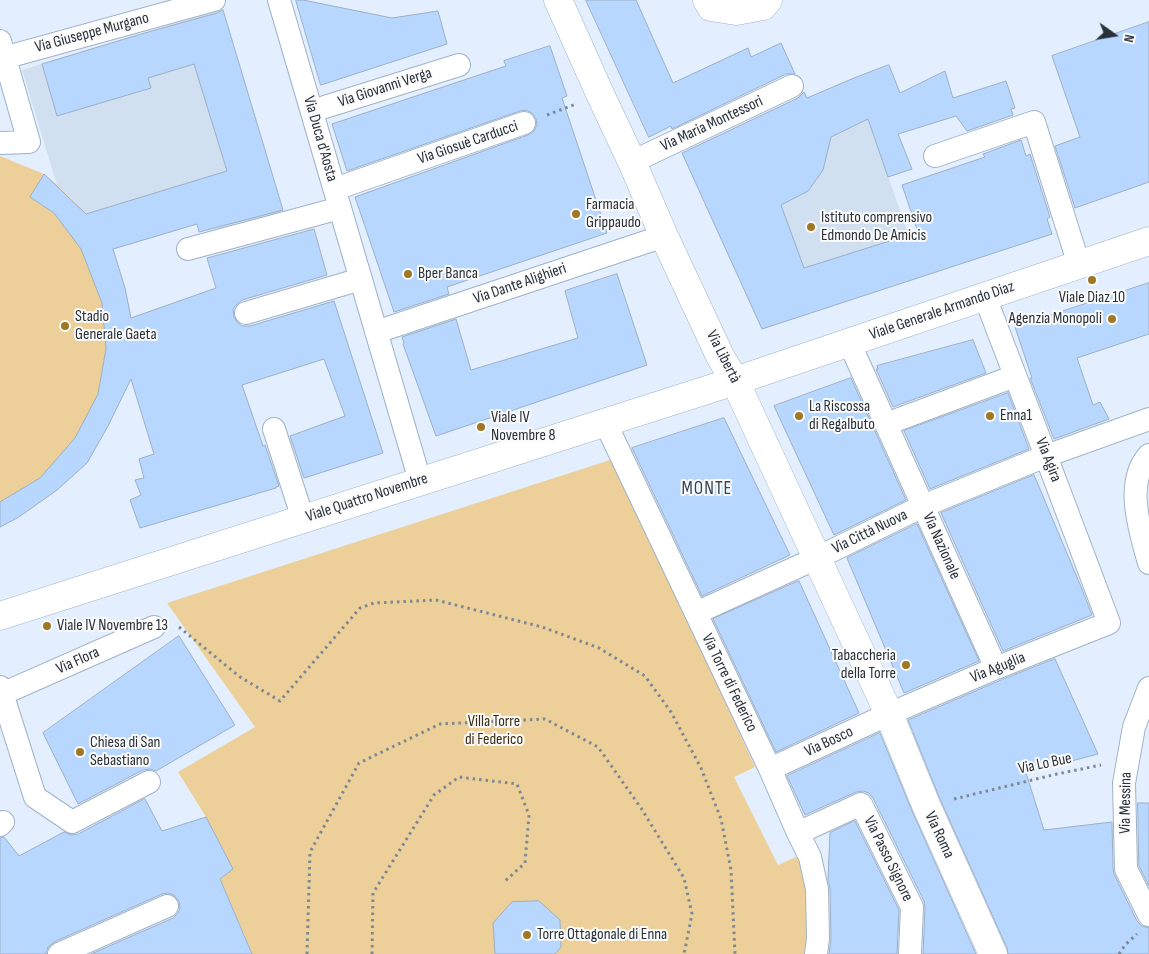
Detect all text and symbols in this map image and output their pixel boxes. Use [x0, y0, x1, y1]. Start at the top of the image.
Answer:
street label: Via Giuseppe Murgano [33, 9, 151, 57]
north arrow [1089, 10, 1139, 60]
text: N [1120, 33, 1138, 44]
street label: Via Giovanni Verga [336, 64, 434, 112]
street label: Via Maria Montessori [658, 92, 766, 156]
street label: Via Duca d'Aosta [299, 94, 341, 184]
street label: Via Giosuè Carducci [415, 117, 521, 169]
place label: Farmacia Grippaudo [586, 195, 641, 233]
marker: Farmacia Grippaudo [570, 208, 582, 220]
place label: Istituto comprensivo Edmondo De Amicis [821, 208, 932, 246]
marker: Istituto comprensivo Edmondo De Amicis [805, 221, 817, 233]
street label: Via Dante Alighieri [471, 259, 569, 309]
place label: Bper Banca [418, 264, 478, 284]
marker: Bper Banca [402, 268, 414, 280]
marker: Viale Diaz 10 [1086, 274, 1098, 286]
street label: Viale Generale Armando Diaz [867, 277, 1017, 345]
place label: Viale Diaz 10 [1059, 288, 1125, 308]
place label: Stadio Generale Gaeta [75, 307, 157, 345]
place label: Agenzia Monopoli [1009, 309, 1102, 329]
marker: Agenzia Monopoli [1106, 313, 1118, 325]
marker: Stadio Generale Gaeta [59, 320, 71, 332]
street label: Via Libertà [702, 327, 744, 387]
place label: La Riscossa di Regalbuto [809, 397, 875, 435]
place label: Enna1 [1000, 406, 1032, 426]
place label: Viale IV Novembre 8 [491, 408, 555, 446]
marker: La Riscossa di Regalbuto [793, 410, 805, 422]
marker: Enna1 [984, 410, 996, 422]
marker: Viale IV Novembre 8 [475, 421, 487, 433]
street label: Via Agira [1031, 435, 1065, 485]
street label: Viale Quattro Novembre [304, 469, 430, 527]
district label: MONTE [681, 478, 733, 500]
street label: Via Città Nuova [829, 506, 911, 558]
street label: Via Nazionale [918, 510, 964, 582]
place label: Viale IV Novembre 13 [57, 616, 168, 636]
marker: Viale IV Novembre 13 [41, 620, 53, 632]
street label: Via Torre di Federico [697, 631, 761, 735]
street label: Via Flora [54, 643, 102, 679]
place label: Tabaccheria della Torre [832, 646, 896, 684]
street label: Via Aguglia [968, 648, 1028, 688]
marker: Tabaccheria della Torre [900, 659, 912, 671]
park label: Villa Torre di Federico [465, 712, 523, 750]
street label: Via Bosco [802, 722, 856, 762]
place label: Chiesa di San Sebastiano [90, 733, 160, 771]
marker: Chiesa di San Sebastiano [74, 746, 86, 758]
street label: Via Lo Bue [1017, 749, 1073, 779]
street label: Via Messina [1116, 772, 1136, 834]
street label: Via Roma [920, 809, 958, 861]
street label: Via Passo Signore [859, 813, 917, 905]
place label: Torre Ottagonale di Enna [537, 925, 667, 945]
marker: Torre Ottagonale di Enna [521, 929, 533, 941]

